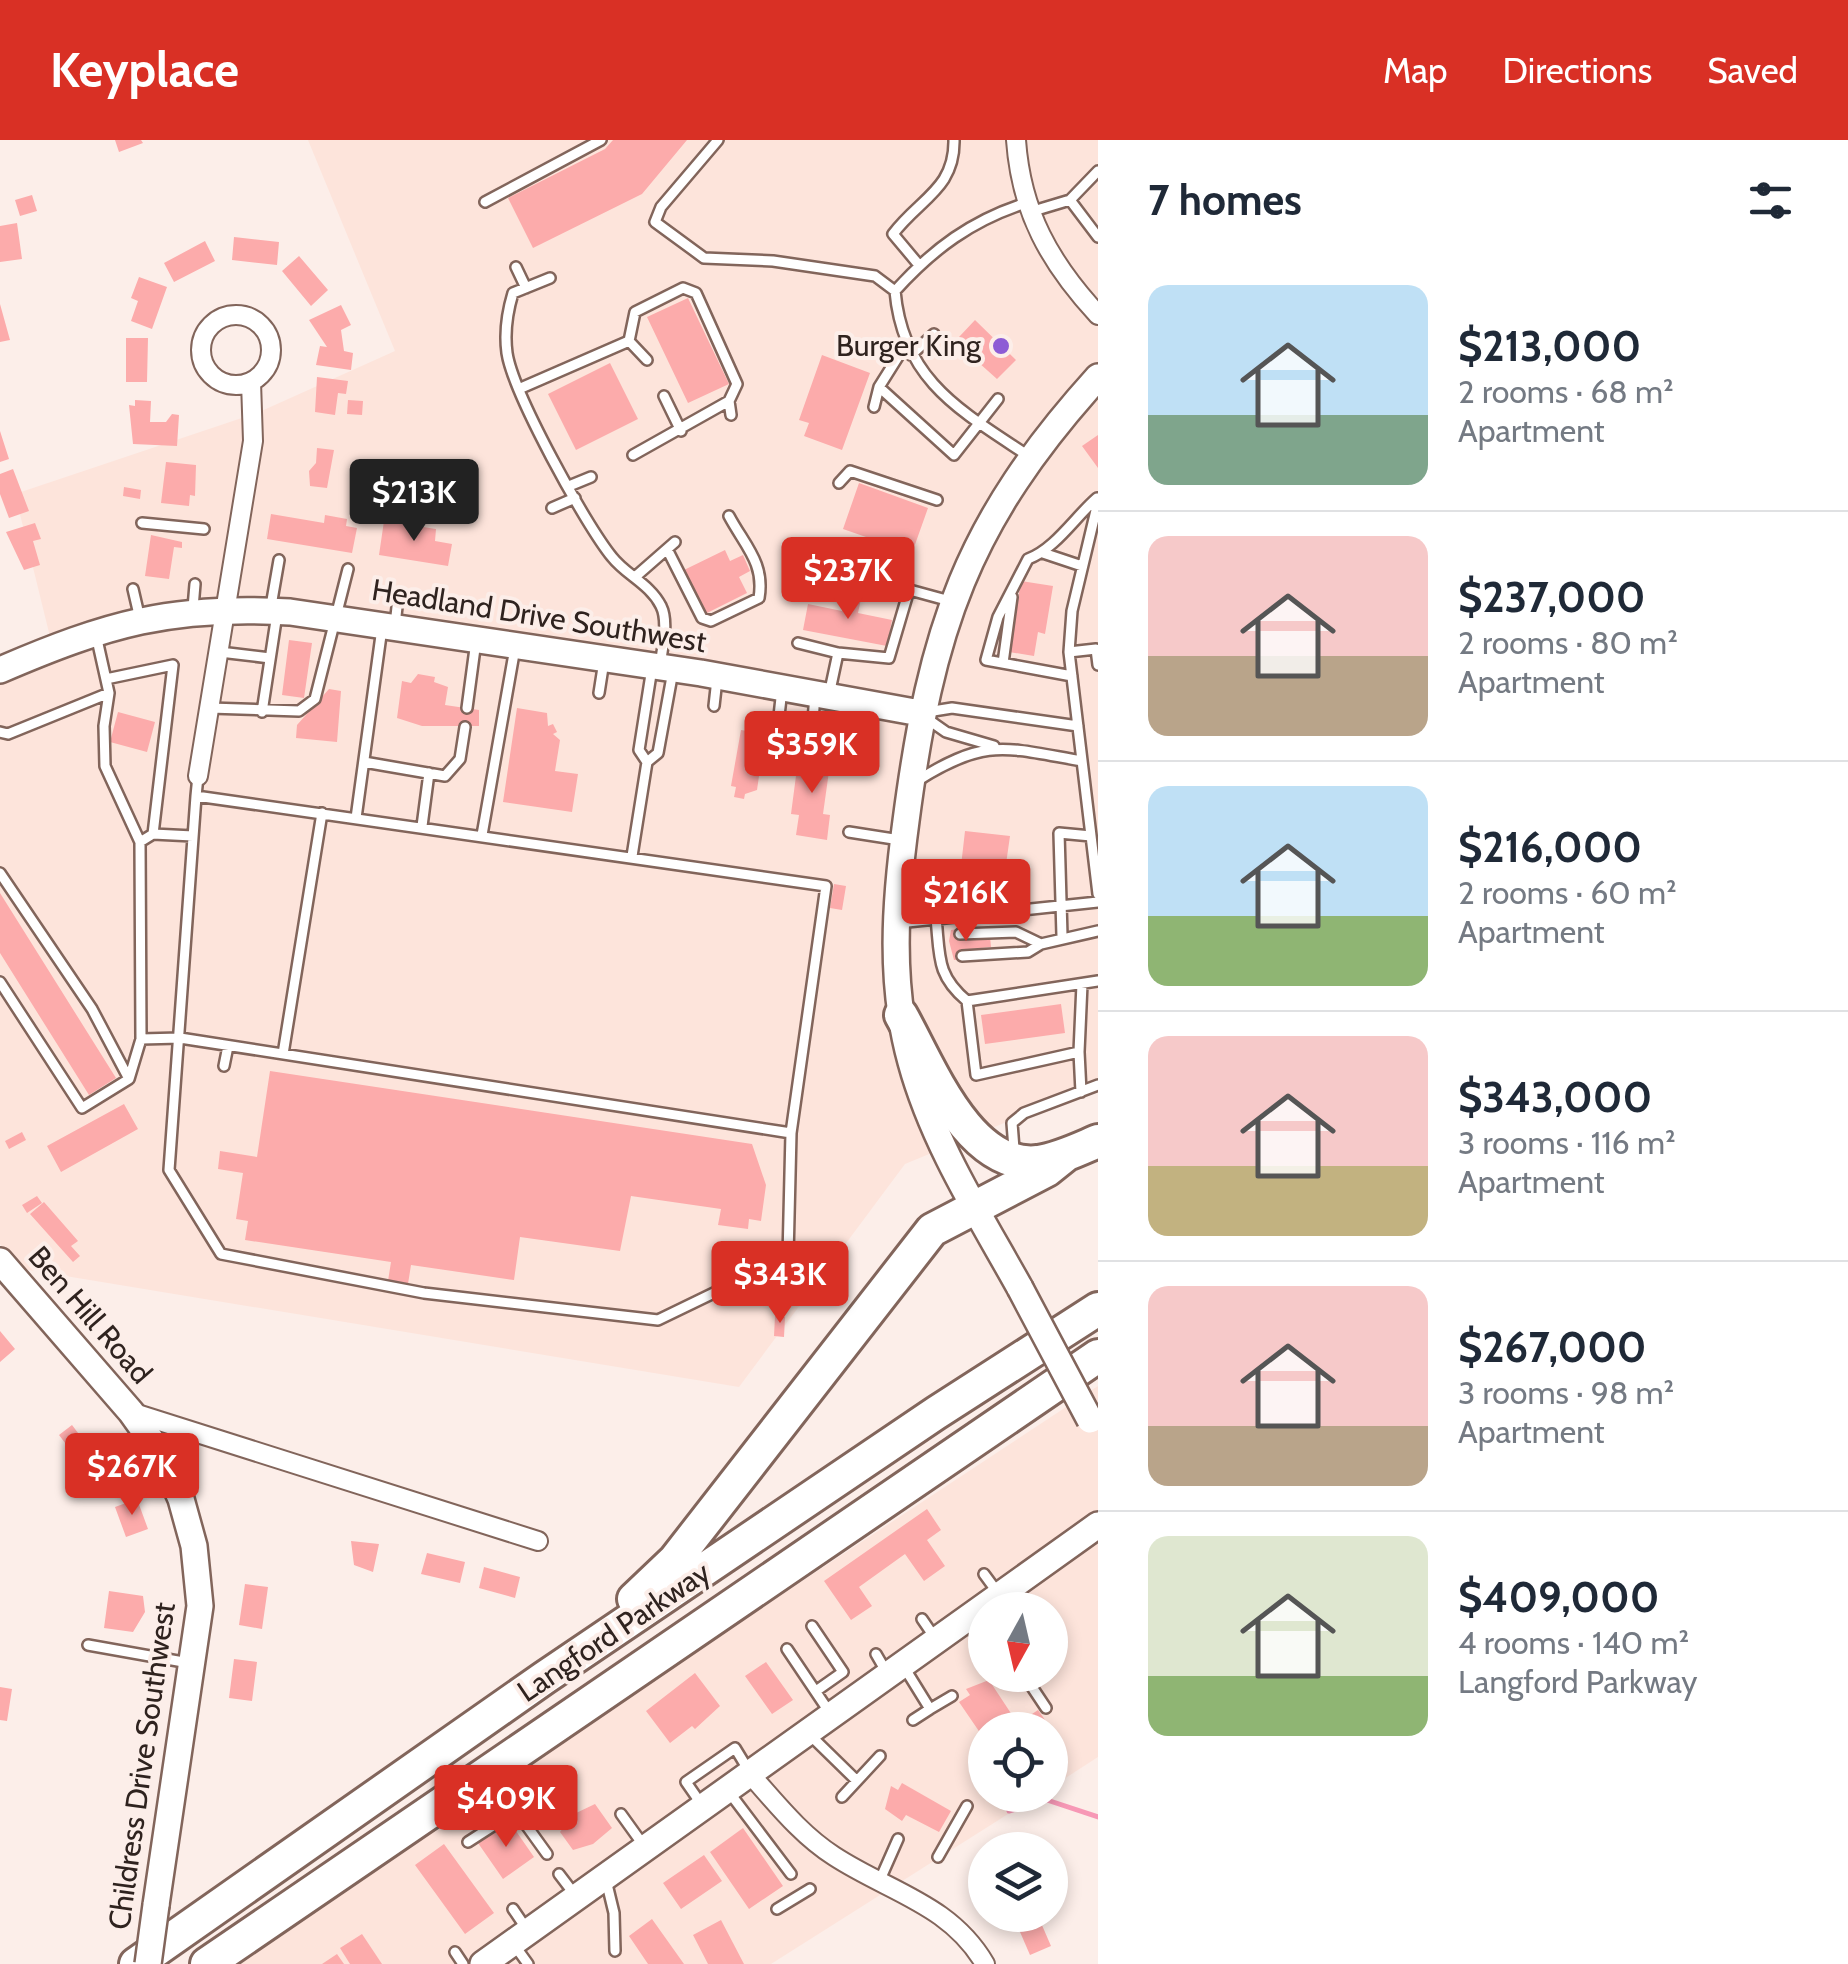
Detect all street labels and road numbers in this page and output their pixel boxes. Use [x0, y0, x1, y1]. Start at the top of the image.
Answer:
street label: Headland Drive Southwest [369, 571, 709, 660]
street label: Ben Hill Road [21, 1238, 160, 1391]
street label: Langford Parkway [510, 1554, 717, 1710]
street label: Childress Drive Southwest [100, 1600, 183, 1932]

